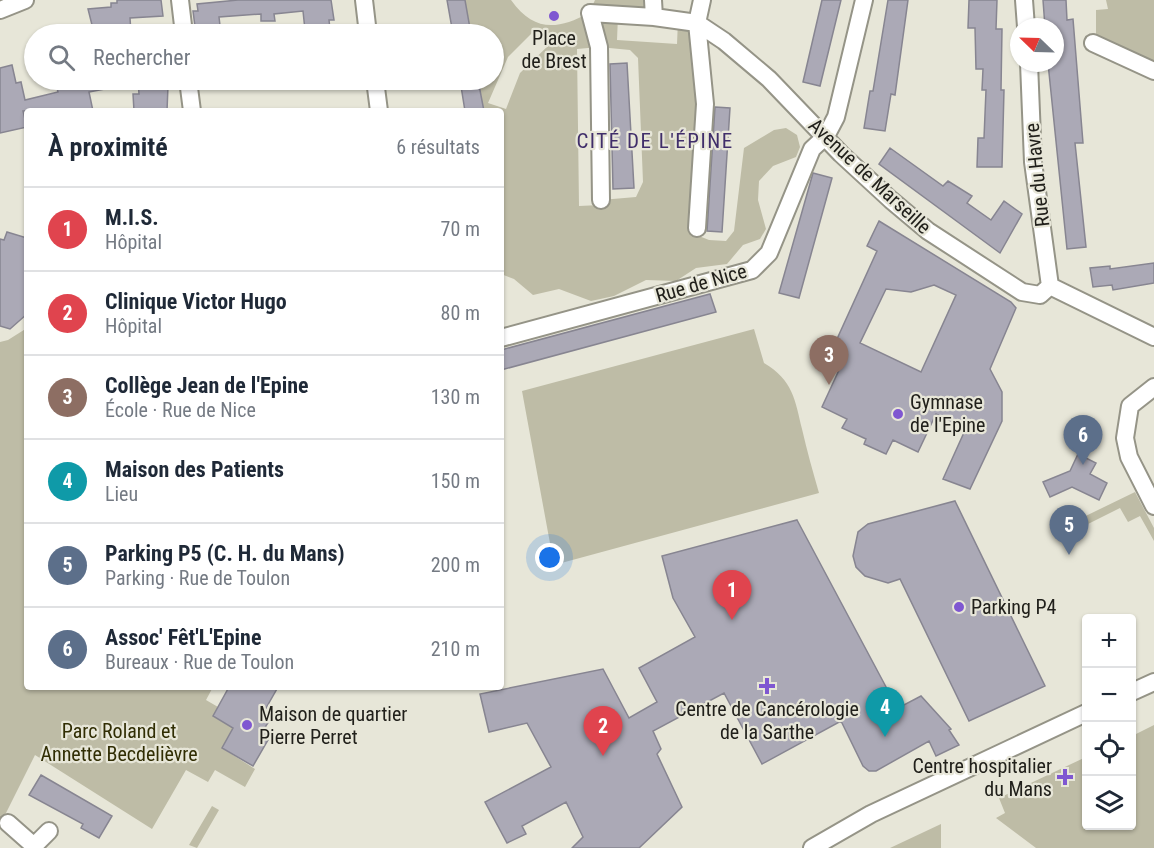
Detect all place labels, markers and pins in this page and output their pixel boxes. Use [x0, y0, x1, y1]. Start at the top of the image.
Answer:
marker: Place de Brest [547, 9, 561, 23]
place label: Place de Brest [521, 26, 587, 73]
pin: 3 [810, 336, 848, 385]
place label: Gymnase de l'Epine [910, 390, 985, 437]
marker: Gymnase de l'Epine [891, 407, 905, 421]
pin: 6 [1064, 416, 1102, 465]
pin: 5 [1050, 506, 1088, 555]
pin: 1 [712, 570, 752, 620]
place label: Parking P4 [971, 595, 1056, 619]
marker: Parking P4 [952, 600, 966, 614]
marker: Centre de Cancérologie de la Sarthe [758, 677, 776, 695]
pin: 4 [866, 688, 904, 737]
place label: Centre de Cancérologie de la Sarthe [675, 697, 859, 744]
place label: Maison de quartier Pierre Perret [259, 702, 407, 749]
pin: 2 [584, 706, 622, 756]
marker: Maison de quartier Pierre Perret [240, 718, 254, 732]
place label: Centre hospitalier du Mans [912, 754, 1052, 801]
marker: Centre hospitalier du Mans [1056, 768, 1074, 786]

